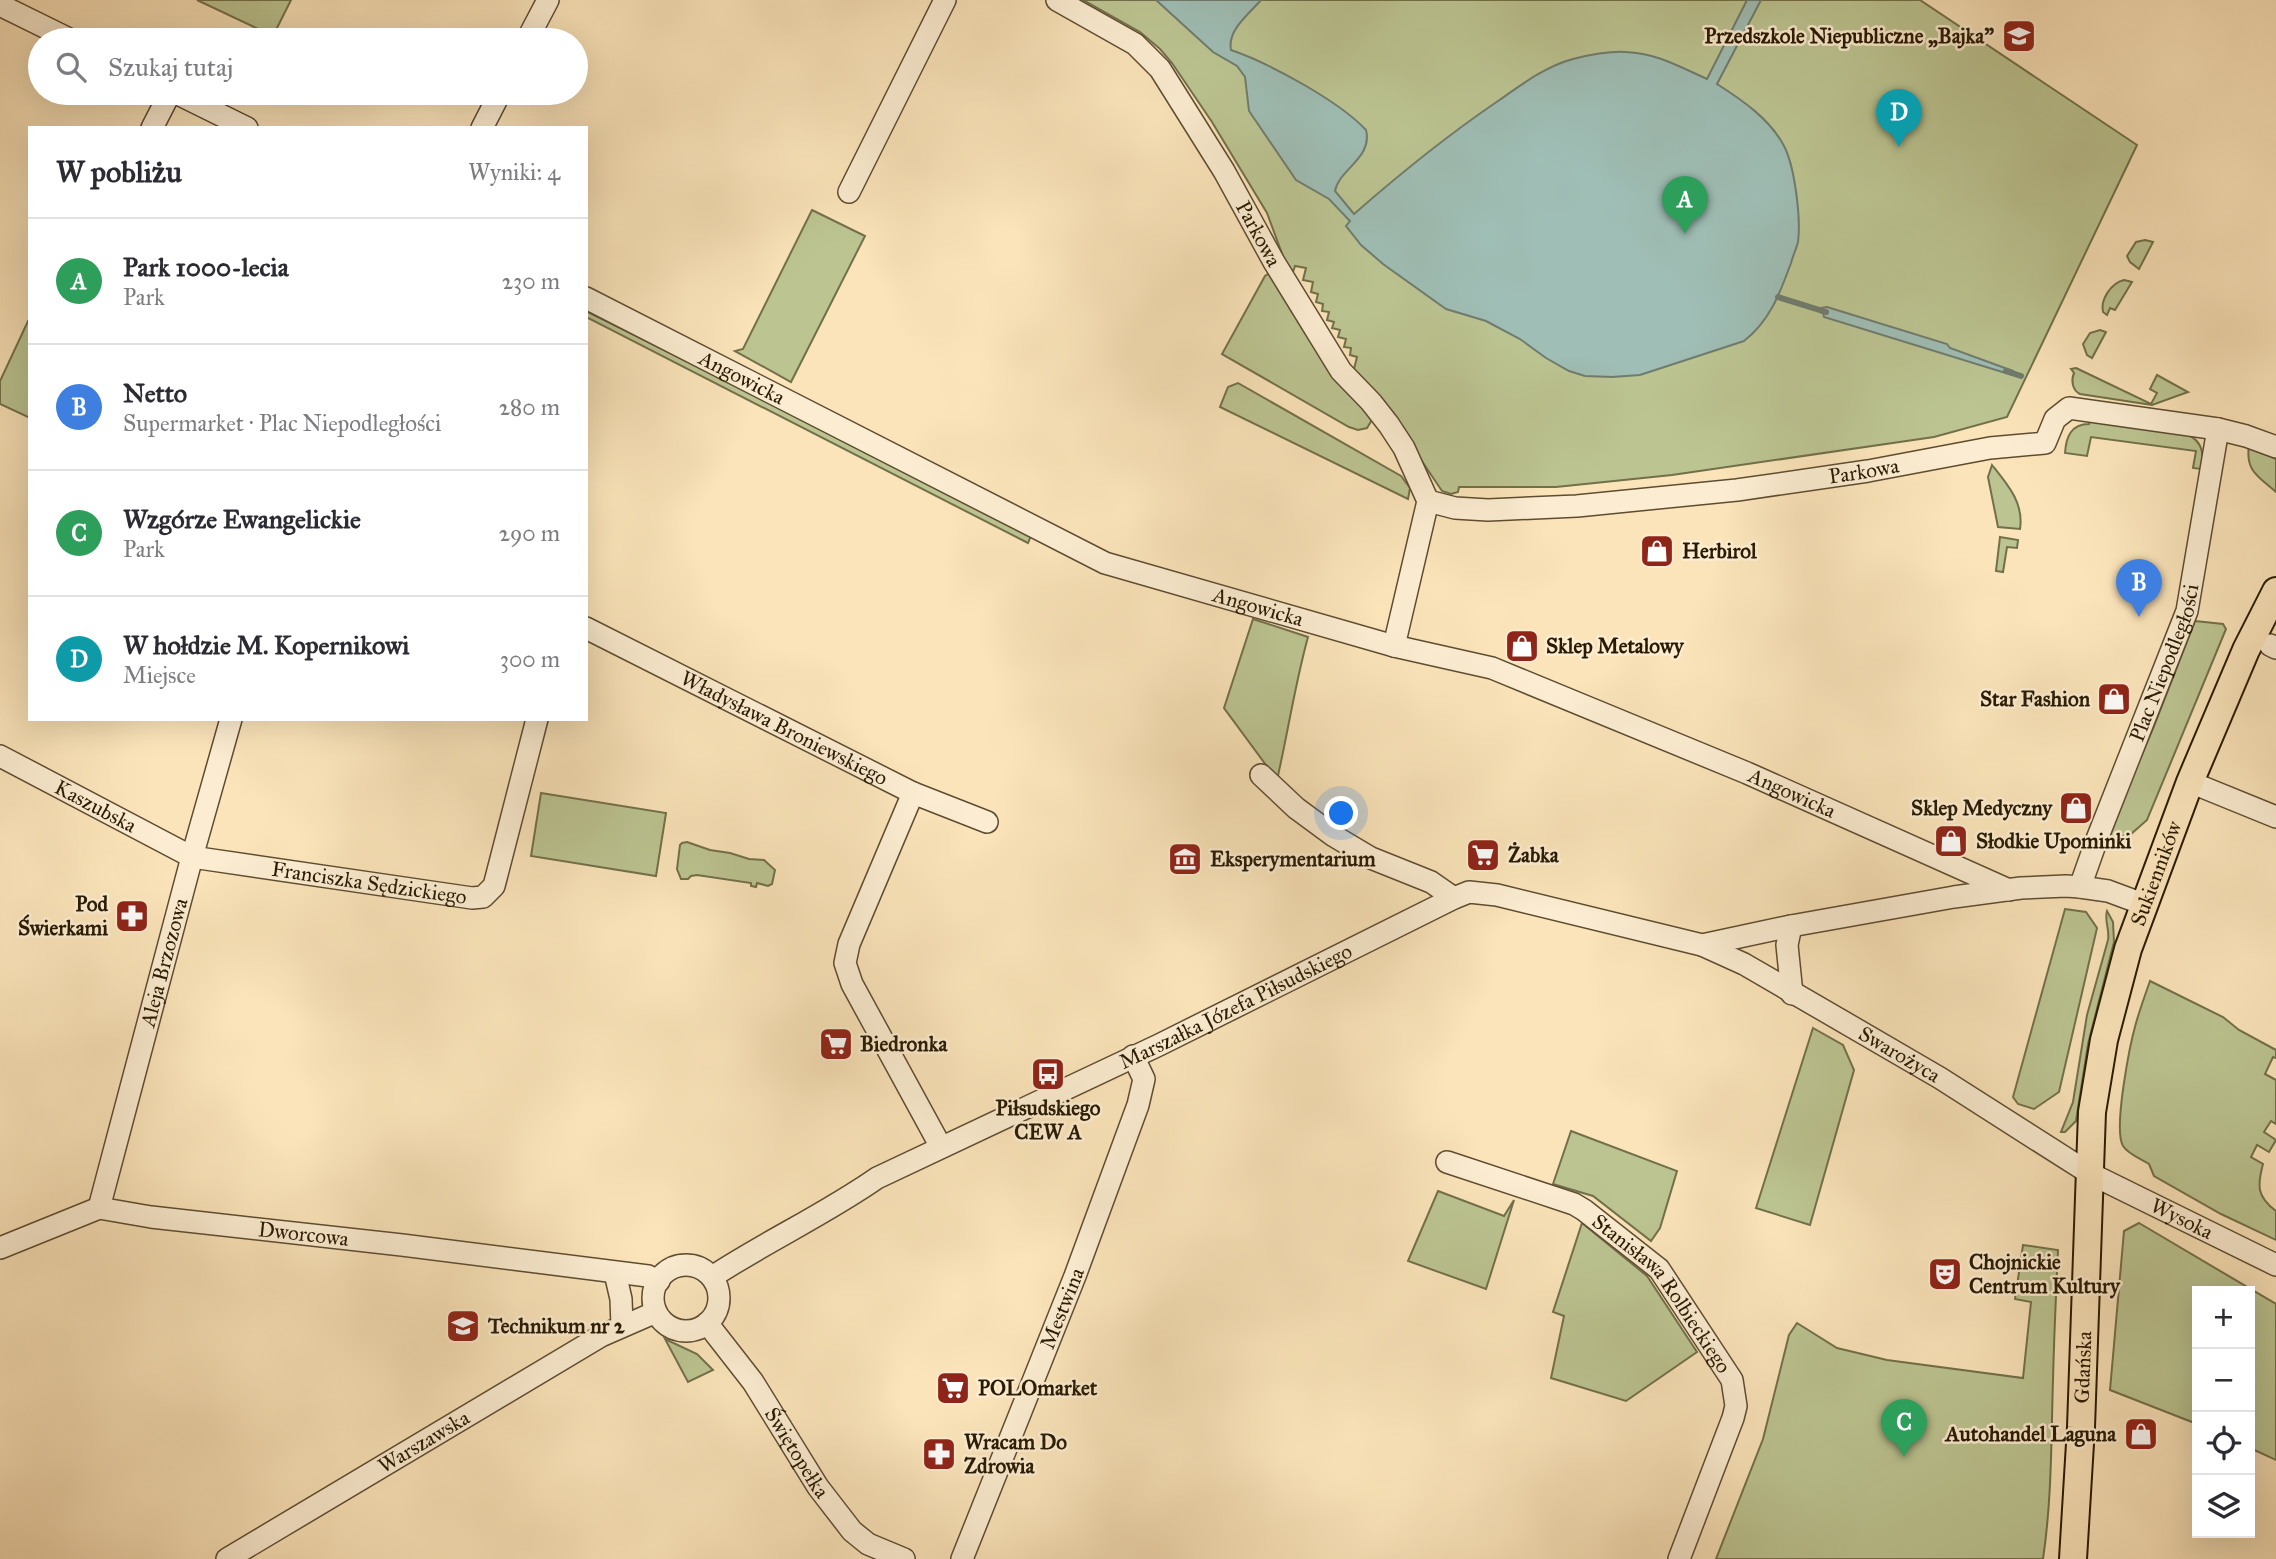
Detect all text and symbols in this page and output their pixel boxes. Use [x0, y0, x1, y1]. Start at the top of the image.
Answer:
school or university icon: Przedszkole Niepubliczne „Bajka” [2000, 17, 2038, 55]
place label: Przedszkole Niepubliczne „Bajka” [1704, 23, 1994, 49]
search box [28, 28, 588, 105]
icon: search [52, 48, 90, 86]
text: Szukaj tutaj [108, 51, 233, 83]
pin: D [1876, 89, 1922, 147]
text: W pobliżu [56, 154, 182, 190]
text: Wyniki: 4 [468, 158, 560, 186]
pin: A [1662, 176, 1708, 234]
street label: Parkowa [1230, 196, 1287, 271]
text: Park 1000-lecia [123, 251, 289, 283]
text: A [71, 267, 87, 295]
text: 230 m [502, 267, 560, 295]
text: Park [123, 283, 165, 311]
street label: Angowicka [694, 344, 789, 410]
text: Netto [123, 377, 187, 409]
text: B [71, 393, 87, 421]
text: 280 m [499, 393, 560, 421]
text: Supermarket · Plac Niepodległości [123, 409, 441, 437]
street label: Parkowa [1827, 452, 1901, 490]
text: Wzgórze Ewangelickie [123, 503, 361, 535]
text: C [71, 519, 87, 547]
text: 290 m [499, 519, 560, 547]
shop icon: Herbirol [1638, 532, 1676, 570]
text: Park [123, 535, 165, 563]
place label: Herbirol [1682, 538, 1758, 564]
pin: B [2116, 559, 2162, 617]
street label: Angowicka [1209, 581, 1306, 632]
street label: Plac Niepodległości [2124, 582, 2204, 745]
shop icon: Sklep Metalowy [1503, 627, 1541, 665]
text: W hołdzie M. Kopernikowi [123, 629, 409, 661]
place label: Sklep Metalowy [1546, 633, 1685, 659]
text: D [70, 645, 88, 673]
text: 300 m [500, 645, 560, 673]
text: Miejsce [123, 661, 196, 689]
street label: Władysława Broniewskiego [676, 665, 892, 791]
shop icon: Star Fashion [2095, 680, 2133, 718]
place label: Star Fashion [1980, 686, 2091, 712]
street label: Angowicka [1743, 762, 1840, 824]
street label: Kaszubska [50, 774, 141, 839]
shop icon: Sklep Medyczny [2057, 789, 2095, 827]
place label: Sklep Medyczny [1911, 795, 2053, 821]
your location [1324, 796, 1358, 830]
street label: Sukienników [2125, 817, 2187, 930]
shop icon: Słodkie Upominki [1932, 822, 1970, 860]
place label: Słodkie Upominki [1976, 828, 2132, 854]
supermarket icon: Żabka [1464, 836, 1502, 874]
museum icon: Eksperymentarium [1166, 840, 1204, 878]
place label: Żabka [1508, 841, 1560, 868]
place label: Eksperymentarium [1210, 846, 1376, 872]
street label: Franciszka Sędzickiego [270, 856, 469, 910]
place label: Pod Świerkami [18, 891, 108, 941]
street label: Aleja Brzozowa [134, 895, 194, 1031]
pharmacy icon: Pod Świerkami [113, 897, 151, 935]
street label: Marszałka Józefa Piłsudskiego [1115, 938, 1357, 1075]
street label: Swarożyca [1854, 1021, 1945, 1088]
supermarket icon: Biedronka [817, 1025, 855, 1063]
place label: Biedronka [860, 1031, 948, 1057]
bus stop icon: Piłsudskiego CEW A [1029, 1055, 1067, 1093]
place label: Piłsudskiego CEW A [995, 1095, 1101, 1145]
street label: Wysoka [2146, 1192, 2217, 1245]
street label: Stanisława Rolbieckiego [1587, 1208, 1737, 1378]
street label: Dworcowa [257, 1216, 350, 1252]
place label: Chojnickie Centrum Kultury [1969, 1249, 2121, 1299]
theatre icon: Chojnickie Centrum Kultury [1926, 1255, 1964, 1293]
street label: Mestwina [1034, 1264, 1090, 1353]
map controls [2192, 1286, 2255, 1538]
button: + [2192, 1286, 2255, 1349]
school or university icon: Technikum nr 2 [444, 1307, 482, 1345]
place label: Technikum nr 2 [487, 1313, 625, 1339]
street label: Gdańska [2069, 1331, 2097, 1404]
button: − [2192, 1349, 2255, 1412]
supermarket icon: POLOmarket [934, 1369, 972, 1407]
place label: POLOmarket [978, 1375, 1098, 1401]
pin: C [1881, 1399, 1927, 1457]
street label: Świętopełka [759, 1402, 835, 1503]
street label: Warszawska [373, 1404, 474, 1479]
button: locate [2192, 1412, 2255, 1475]
shop icon: Autohandel Laguna [2122, 1415, 2160, 1453]
place label: Autohandel Laguna [1944, 1421, 2117, 1447]
place label: Wracam Do Zdrowia [964, 1429, 1067, 1479]
pharmacy icon: Wracam Do Zdrowia [920, 1435, 958, 1473]
button: layers [2192, 1475, 2255, 1538]

